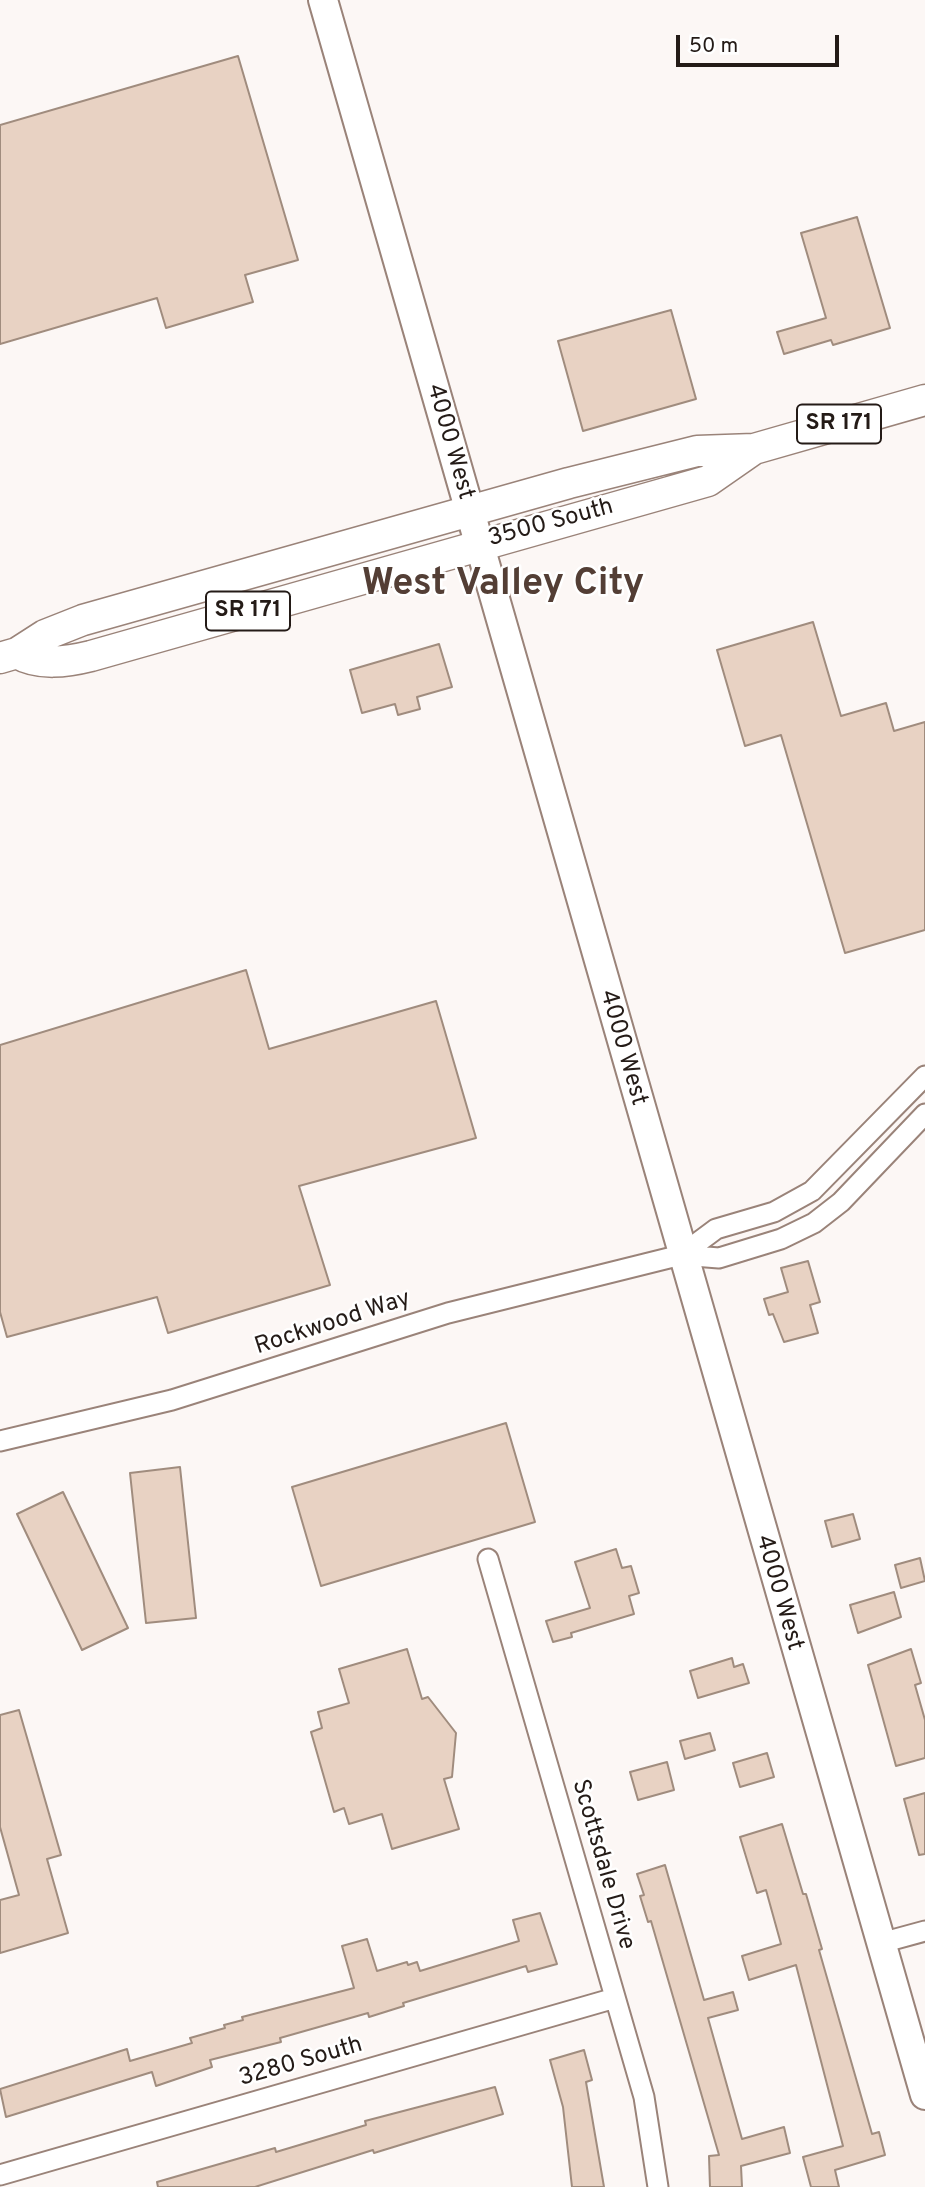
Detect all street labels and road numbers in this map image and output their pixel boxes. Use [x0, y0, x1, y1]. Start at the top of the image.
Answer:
street label: 4000 West [419, 381, 479, 503]
road number: SR 171 [797, 404, 881, 444]
street label: 3500 South [485, 493, 617, 555]
road number: SR 171 [206, 592, 290, 631]
street label: 4000 West [592, 987, 652, 1109]
street label: Rockwood Way [252, 1285, 414, 1363]
street label: 4000 West [748, 1532, 808, 1654]
street label: Scottsdale Drive [564, 1777, 640, 1953]
street label: 3280 South [236, 2032, 366, 2094]

